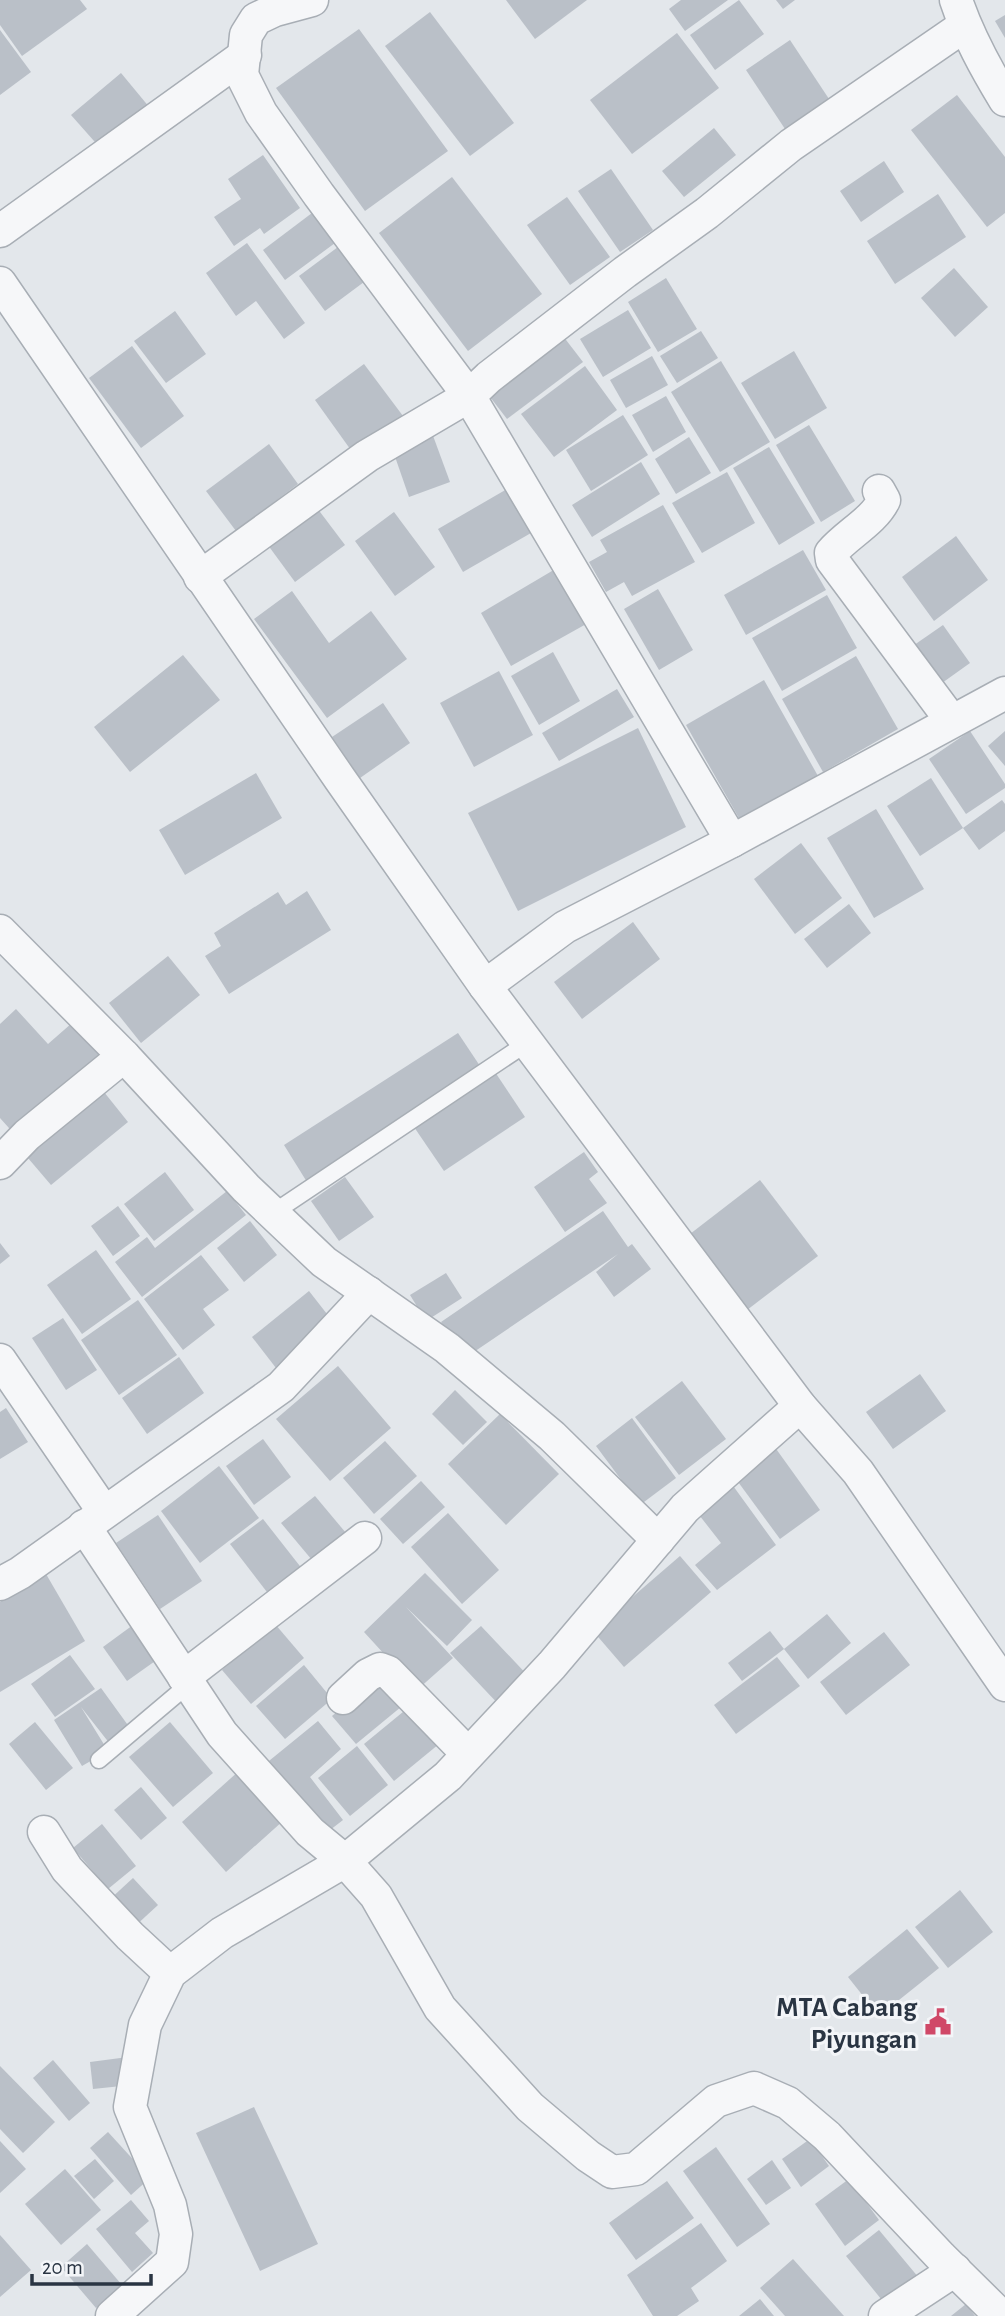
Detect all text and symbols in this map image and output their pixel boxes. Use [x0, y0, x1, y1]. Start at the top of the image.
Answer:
place label: MTA Cabang Piyungan [776, 1994, 918, 2054]
public building icon: MTA Cabang Piyungan [923, 2007, 953, 2037]
scale bar [32, 2242, 150, 2286]
text: 20 m [42, 2257, 83, 2278]

